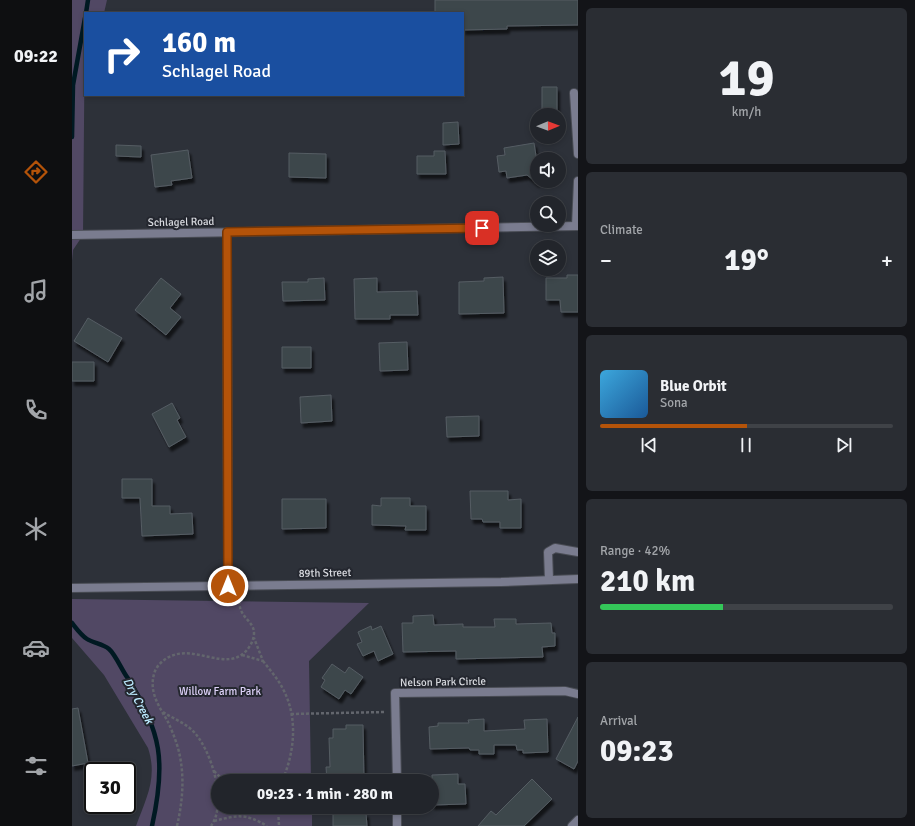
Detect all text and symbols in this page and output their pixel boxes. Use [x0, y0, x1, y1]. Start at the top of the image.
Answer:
text: 160 m [162, 26, 236, 60]
icon: right [96, 28, 148, 80]
text: 09:22 [14, 45, 58, 67]
text: 19 [718, 46, 775, 110]
text: Schlagel Road [162, 60, 271, 82]
text: km/h [732, 104, 761, 120]
north arrow [530, 108, 566, 144]
map controls [530, 108, 566, 276]
button: sound [530, 152, 566, 188]
icon: directions [22, 158, 50, 186]
button: search [530, 196, 566, 232]
pin [465, 211, 499, 245]
street label: Schlagel Road [148, 215, 215, 229]
icon: arrive [471, 217, 493, 239]
text: Climate [600, 222, 643, 238]
button: layers [530, 240, 566, 276]
text: 19° [724, 242, 769, 279]
text: − [600, 247, 612, 274]
text: + [881, 247, 893, 274]
icon: music [22, 277, 50, 305]
text: Blue Orbit [660, 377, 727, 395]
text: Sona [660, 395, 688, 411]
icon: phone [22, 396, 50, 424]
icon: previous [638, 434, 660, 456]
icon: pause [735, 434, 757, 456]
icon: next [833, 434, 855, 456]
icon: climate [22, 515, 50, 543]
text: Range · 42% [600, 543, 670, 559]
text: 210 km [600, 563, 695, 600]
position arrow [207, 565, 249, 607]
street label: 89th Street [298, 566, 352, 580]
icon: car [22, 634, 50, 662]
water label: Dry Creek [120, 675, 157, 728]
street label: Nelson Park Circle [400, 675, 486, 689]
park label: Willow Farm Park [179, 685, 261, 698]
text: Arrival [600, 713, 637, 729]
text: 09:23 [600, 733, 674, 770]
icon: filters [22, 752, 50, 780]
speed limit sign: 30 [84, 762, 136, 814]
text: 09:23 · 1 min · 280 m [257, 785, 393, 803]

